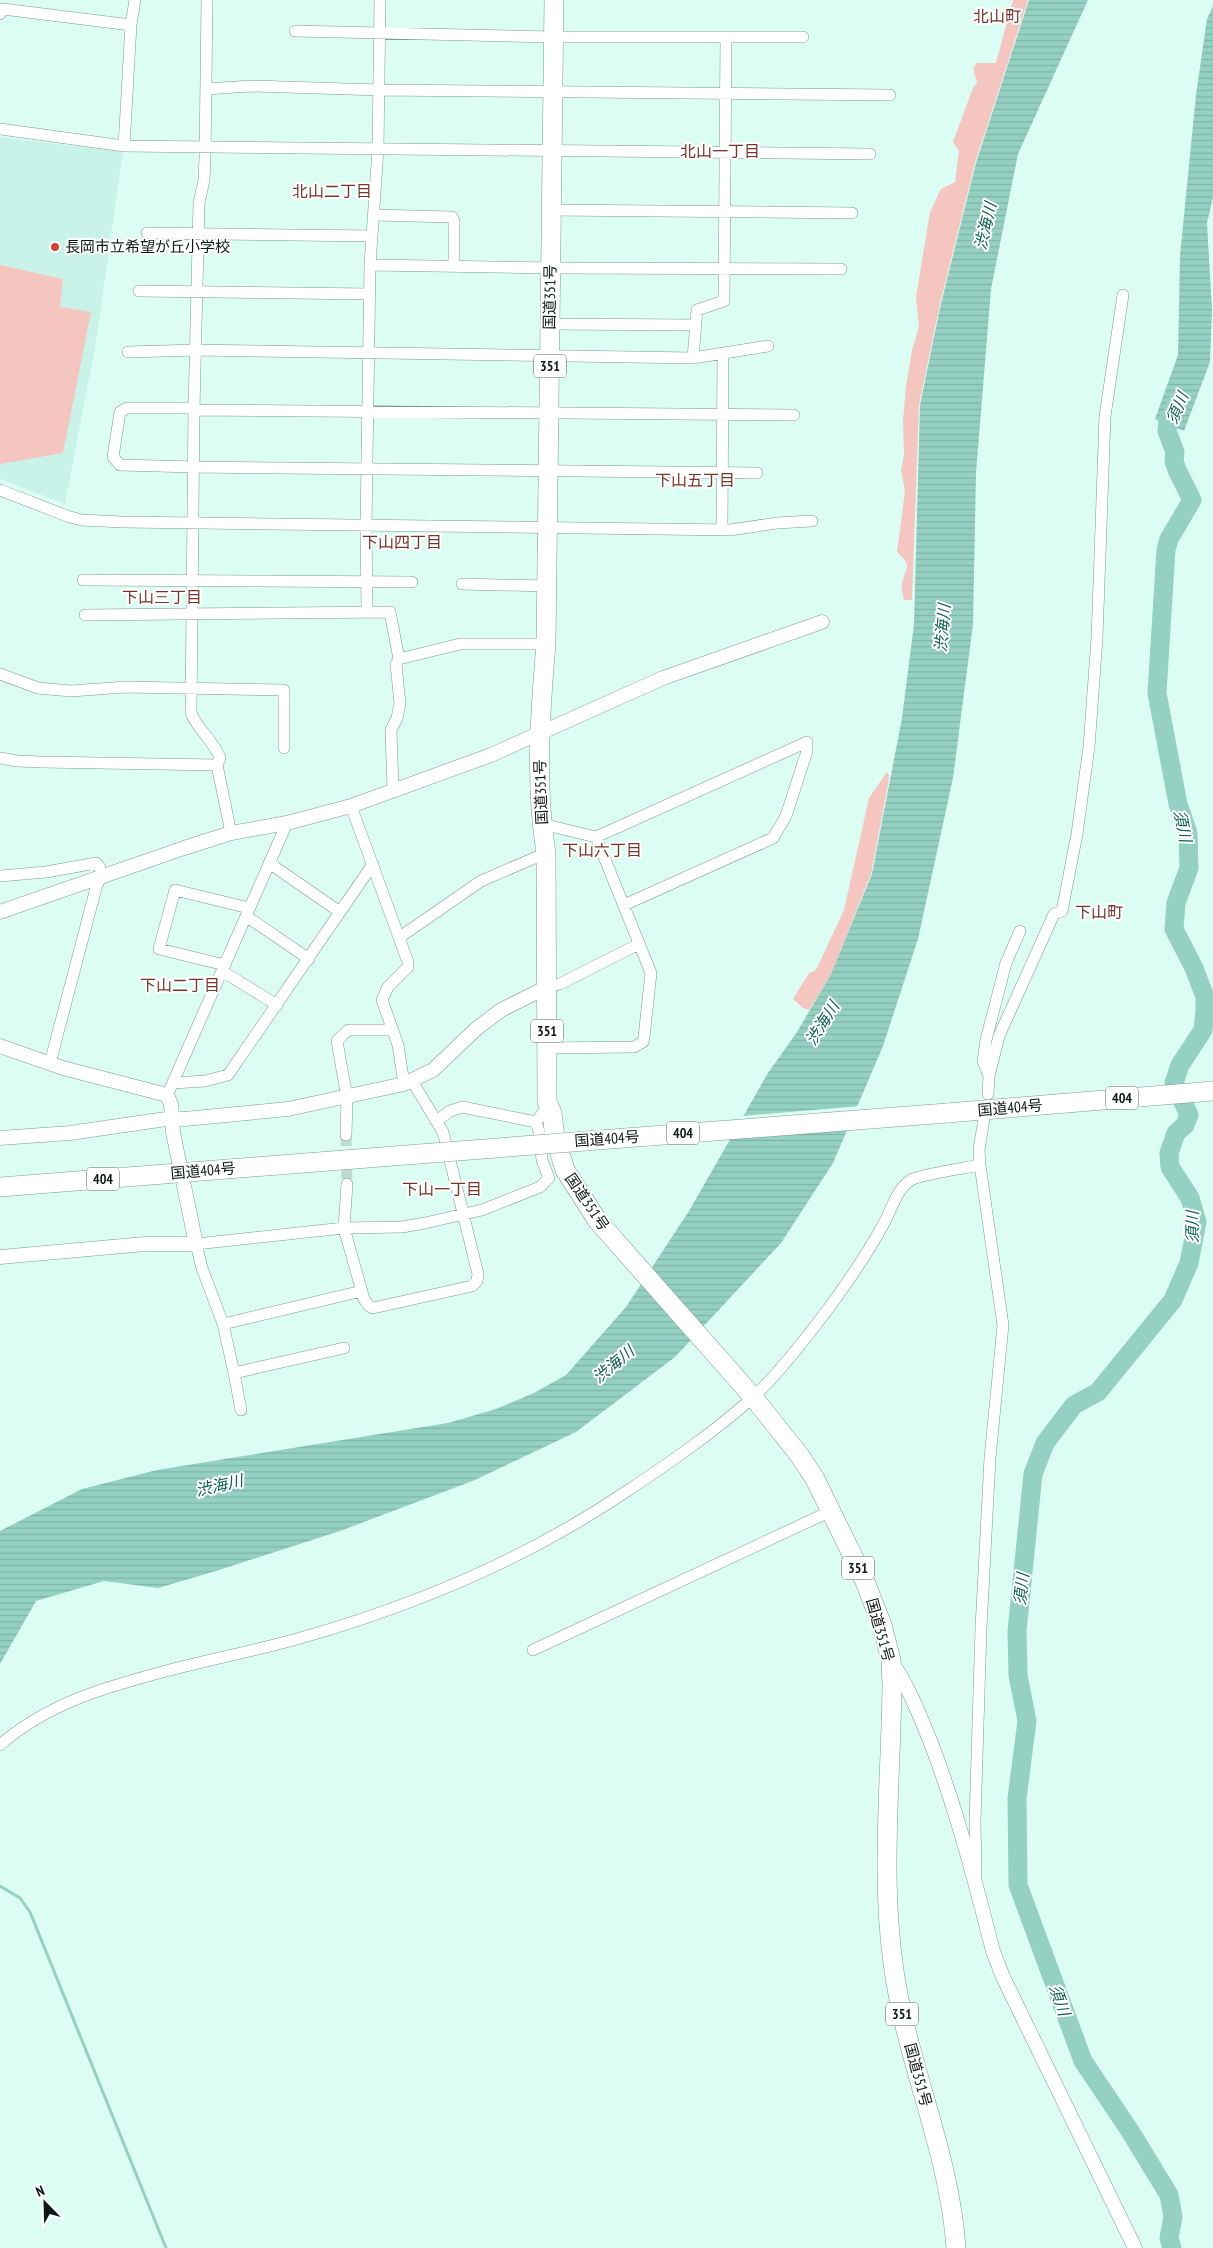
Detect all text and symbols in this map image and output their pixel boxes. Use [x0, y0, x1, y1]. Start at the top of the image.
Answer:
district label: 北山町 [973, 6, 1021, 26]
district label: 北山一丁目 [680, 141, 760, 161]
district label: 北山二丁目 [292, 181, 372, 201]
water label: 渋海川 [970, 198, 1001, 252]
place label: 長岡市立希望が丘小学校 [65, 237, 230, 256]
marker: 長岡市立希望が丘小学校 [49, 241, 61, 253]
street label: 国道351号 [539, 264, 560, 330]
road number: 351 [534, 354, 566, 378]
water label: 須川 [1162, 388, 1193, 427]
district label: 下山五丁目 [655, 470, 735, 490]
district label: 下山四丁目 [362, 532, 442, 552]
district label: 下山三丁目 [122, 587, 202, 607]
water label: 渋海川 [930, 601, 954, 653]
street label: 国道351号 [530, 759, 551, 825]
water label: 須川 [1170, 808, 1197, 846]
district label: 下山六丁目 [562, 840, 642, 860]
district label: 下山町 [1075, 902, 1123, 922]
district label: 下山二丁目 [140, 975, 220, 995]
water label: 渋海川 [801, 996, 844, 1049]
road number: 351 [531, 1019, 563, 1042]
road number: 404 [1106, 1086, 1138, 1110]
street label: 国道404号 [977, 1095, 1043, 1120]
road number: 404 [667, 1122, 699, 1144]
street label: 国道404号 [574, 1127, 640, 1150]
street label: 国道404号 [170, 1158, 236, 1183]
road number: 404 [87, 1168, 119, 1190]
street label: 国道351号 [561, 1169, 614, 1234]
district label: 下山一丁目 [402, 1179, 482, 1199]
water label: 須川 [1182, 1209, 1202, 1243]
water label: 渋海川 [588, 1340, 639, 1387]
water label: 渋海川 [193, 1469, 247, 1500]
road number: 351 [842, 1556, 874, 1580]
water label: 須川 [1009, 1570, 1033, 1606]
street label: 国道351号 [862, 1596, 899, 1664]
water label: 須川 [1045, 1982, 1076, 2020]
road number: 351 [886, 2002, 918, 2026]
street label: 国道351号 [901, 2041, 936, 2109]
north arrow [20, 2178, 70, 2228]
text: N [33, 2181, 47, 2201]

